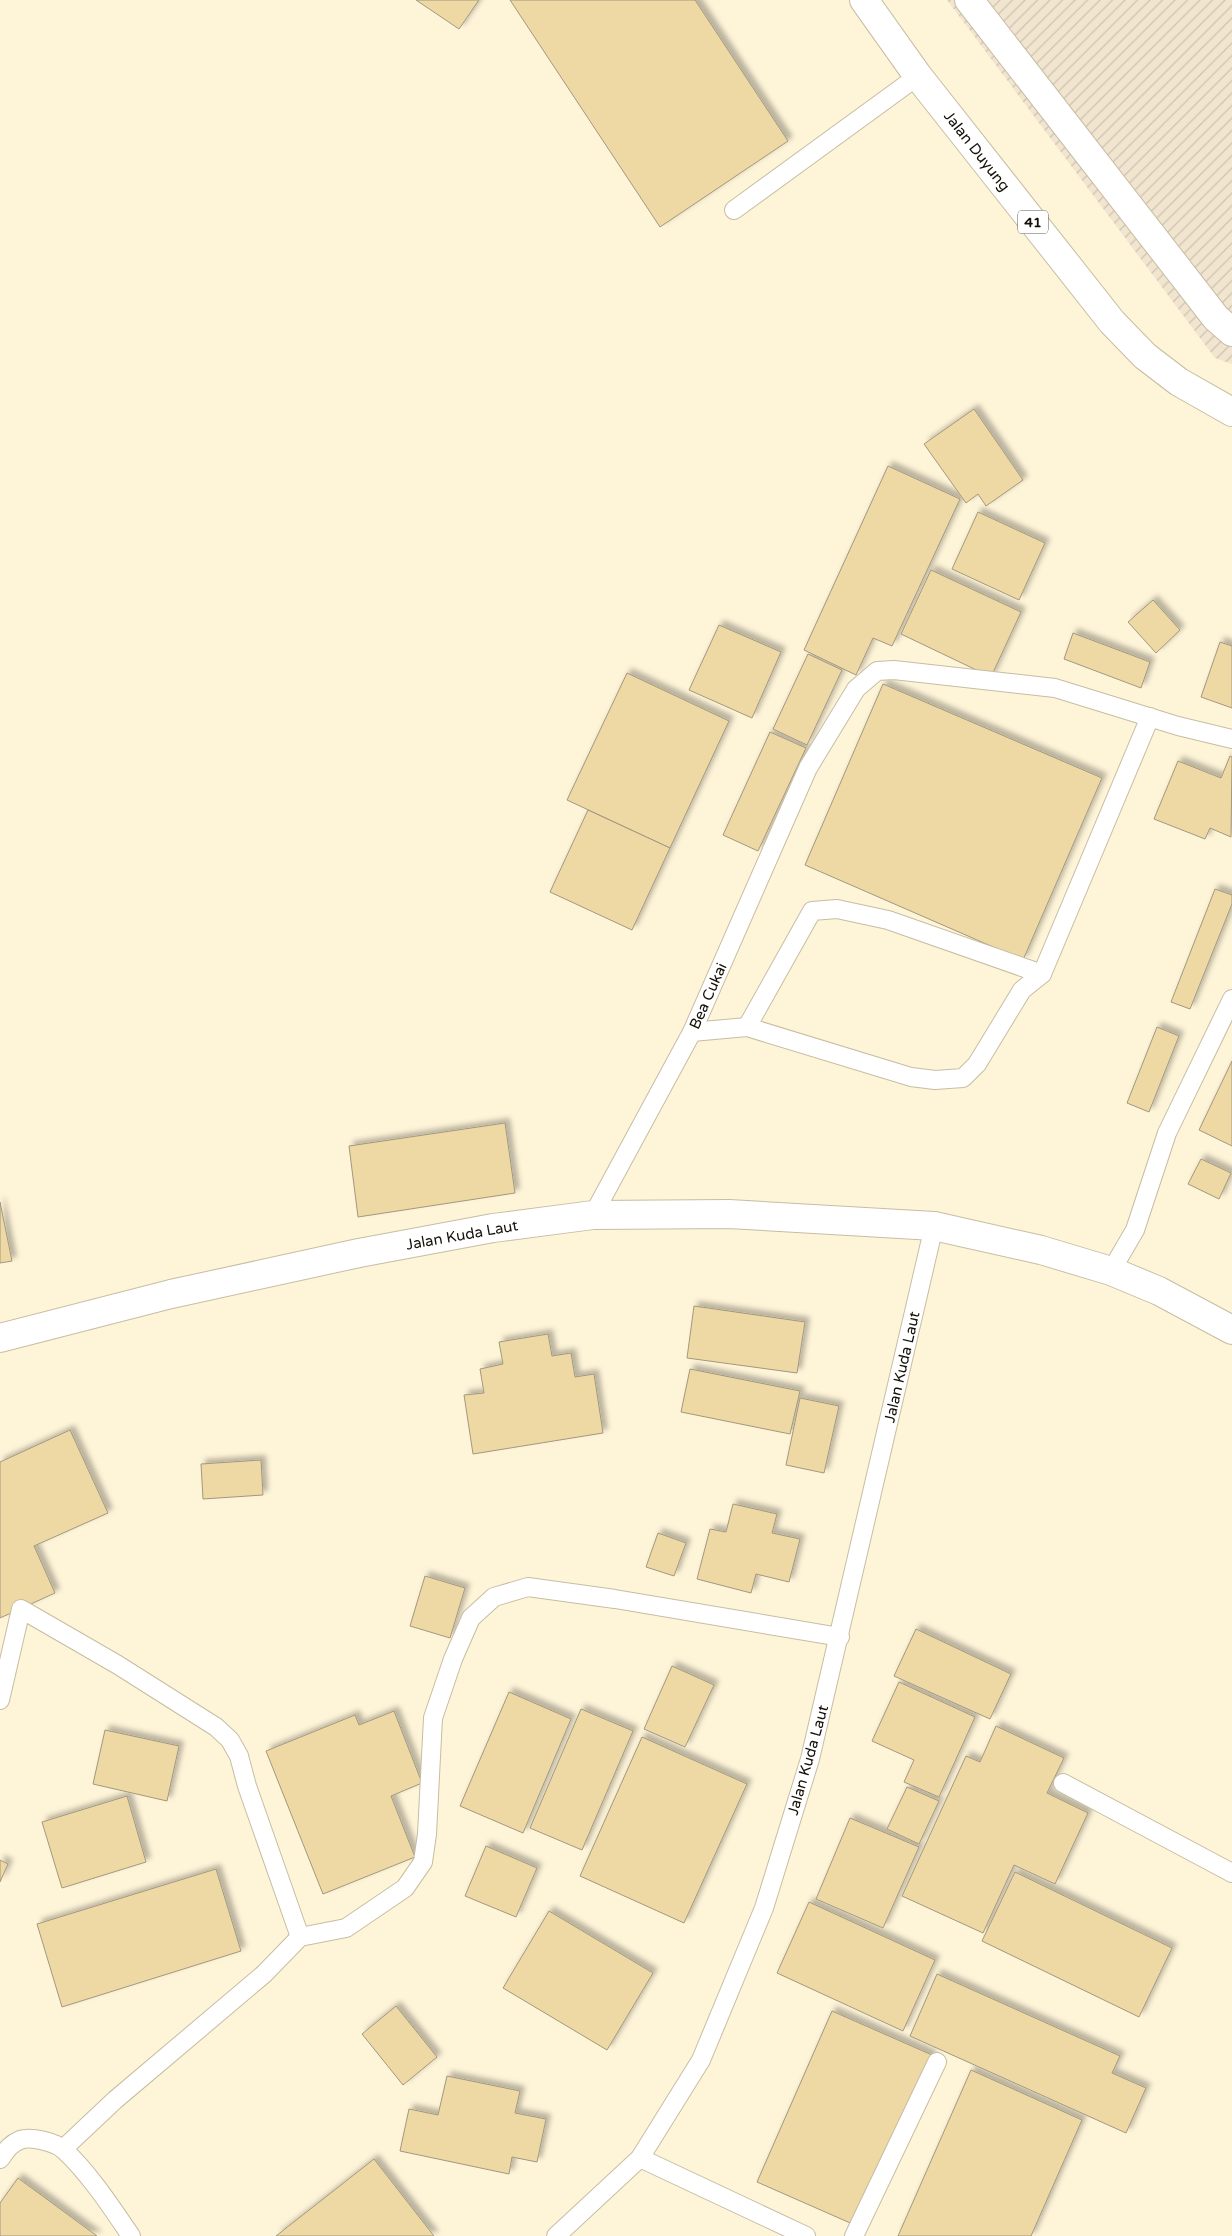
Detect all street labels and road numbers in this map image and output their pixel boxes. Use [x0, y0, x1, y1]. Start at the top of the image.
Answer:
street label: Jalan Duyung [940, 107, 1014, 195]
road number: 41 [1018, 210, 1048, 233]
street label: Bea Cukai [685, 960, 731, 1032]
street label: Jalan Kuda Laut [405, 1216, 520, 1254]
street label: Jalan Kuda Laut [880, 1309, 924, 1424]
street label: Jalan Kuda Laut [784, 1703, 832, 1817]

